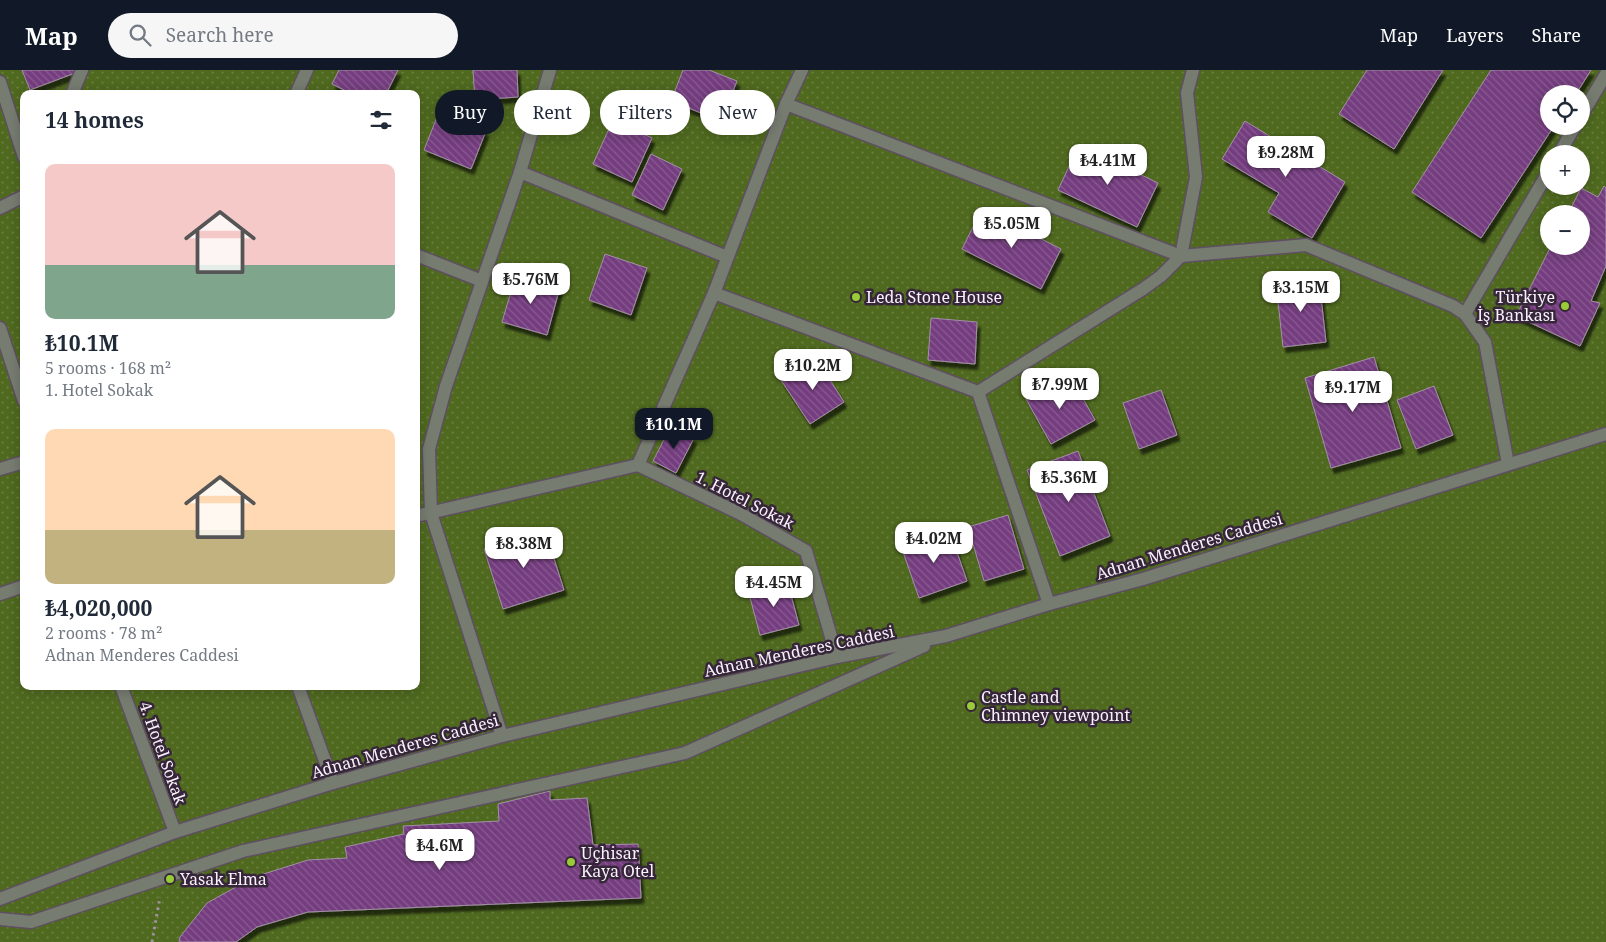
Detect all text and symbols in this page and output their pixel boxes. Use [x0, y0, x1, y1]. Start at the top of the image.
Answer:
search box [108, 13, 458, 58]
text: Map [25, 19, 78, 52]
icon: search [126, 21, 154, 49]
text: Search here [166, 22, 274, 48]
text: Map [1380, 23, 1418, 47]
text: Layers [1446, 23, 1504, 47]
text: Share [1532, 23, 1581, 47]
map controls [1540, 85, 1590, 255]
button: locate [1540, 85, 1590, 135]
chip: Buy [435, 90, 504, 135]
chip: Rent [514, 90, 590, 135]
chip: Filters [600, 90, 690, 135]
chip: New [700, 90, 775, 135]
text: 14 homes [45, 106, 144, 134]
icon: filters [367, 106, 395, 134]
pin: ₺9.28M [1245, 136, 1327, 178]
text: ₺9.28M [1258, 141, 1314, 163]
pin: ₺4.41M [1067, 144, 1149, 186]
button: + [1540, 145, 1590, 195]
text: ₺4.41M [1080, 149, 1136, 171]
icon: home [175, 197, 265, 287]
button: − [1540, 205, 1590, 255]
pin: ₺5.05M [971, 206, 1053, 249]
text: ₺5.05M [984, 212, 1040, 234]
pin: ₺5.76M [490, 262, 572, 305]
text: ₺5.76M [503, 268, 559, 290]
pin: ₺3.15M [1260, 270, 1342, 313]
text: ₺3.15M [1273, 276, 1329, 298]
place label: Leda Stone House [866, 286, 1002, 308]
place label: Türkiye İş Bankası [1477, 286, 1555, 326]
marker: Leda Stone House [850, 291, 862, 303]
marker: Türkiye İş Bankası [1559, 300, 1571, 312]
text: ₺10.1M [45, 329, 119, 357]
pin: ₺10.2M [772, 348, 854, 391]
text: ₺10.2M [785, 354, 841, 376]
text: 5 rooms · 168 m² [45, 357, 171, 379]
pin: ₺7.99M [1019, 368, 1101, 410]
pin: ₺9.17M [1312, 370, 1394, 413]
text: ₺7.99M [1032, 373, 1088, 395]
text: ₺9.17M [1325, 376, 1381, 398]
text: 1. Hotel Sokak [45, 379, 153, 401]
pin: ₺10.1M [633, 408, 715, 450]
text: ₺10.1M [646, 413, 702, 435]
pin: ₺5.36M [1028, 460, 1110, 503]
icon: home [175, 462, 265, 552]
street label: 1. Hotel Sokak [692, 466, 799, 535]
text: ₺5.36M [1041, 466, 1097, 488]
street label: Adnan Menderes Caddesi [1093, 507, 1285, 585]
pin: ₺4.02M [893, 522, 975, 564]
pin: ₺8.38M [483, 526, 565, 569]
text: ₺4.02M [906, 527, 962, 549]
text: ₺8.38M [496, 532, 552, 554]
pin: ₺4.45M [733, 566, 815, 608]
text: ₺4.45M [746, 571, 802, 593]
text: ₺4,020,000 [45, 594, 152, 622]
street label: Adnan Menderes Caddesi [702, 620, 896, 682]
text: 2 rooms · 78 m² [45, 622, 162, 644]
text: Adnan Menderes Caddesi [45, 644, 239, 666]
place label: Castle and Chimney viewpoint [981, 686, 1131, 726]
street label: 4. Hotel Sokak [134, 698, 192, 808]
marker: Castle and Chimney viewpoint [965, 700, 977, 712]
street label: Adnan Menderes Caddesi [309, 709, 501, 783]
pin: ₺4.6M [405, 828, 475, 871]
text: ₺4.6M [416, 834, 464, 856]
place label: Uçhisar Kaya Otel [581, 842, 654, 882]
marker: Uçhisar Kaya Otel [565, 856, 577, 868]
place label: Yasak Elma [179, 868, 267, 890]
marker: Yasak Elma [164, 873, 176, 885]

